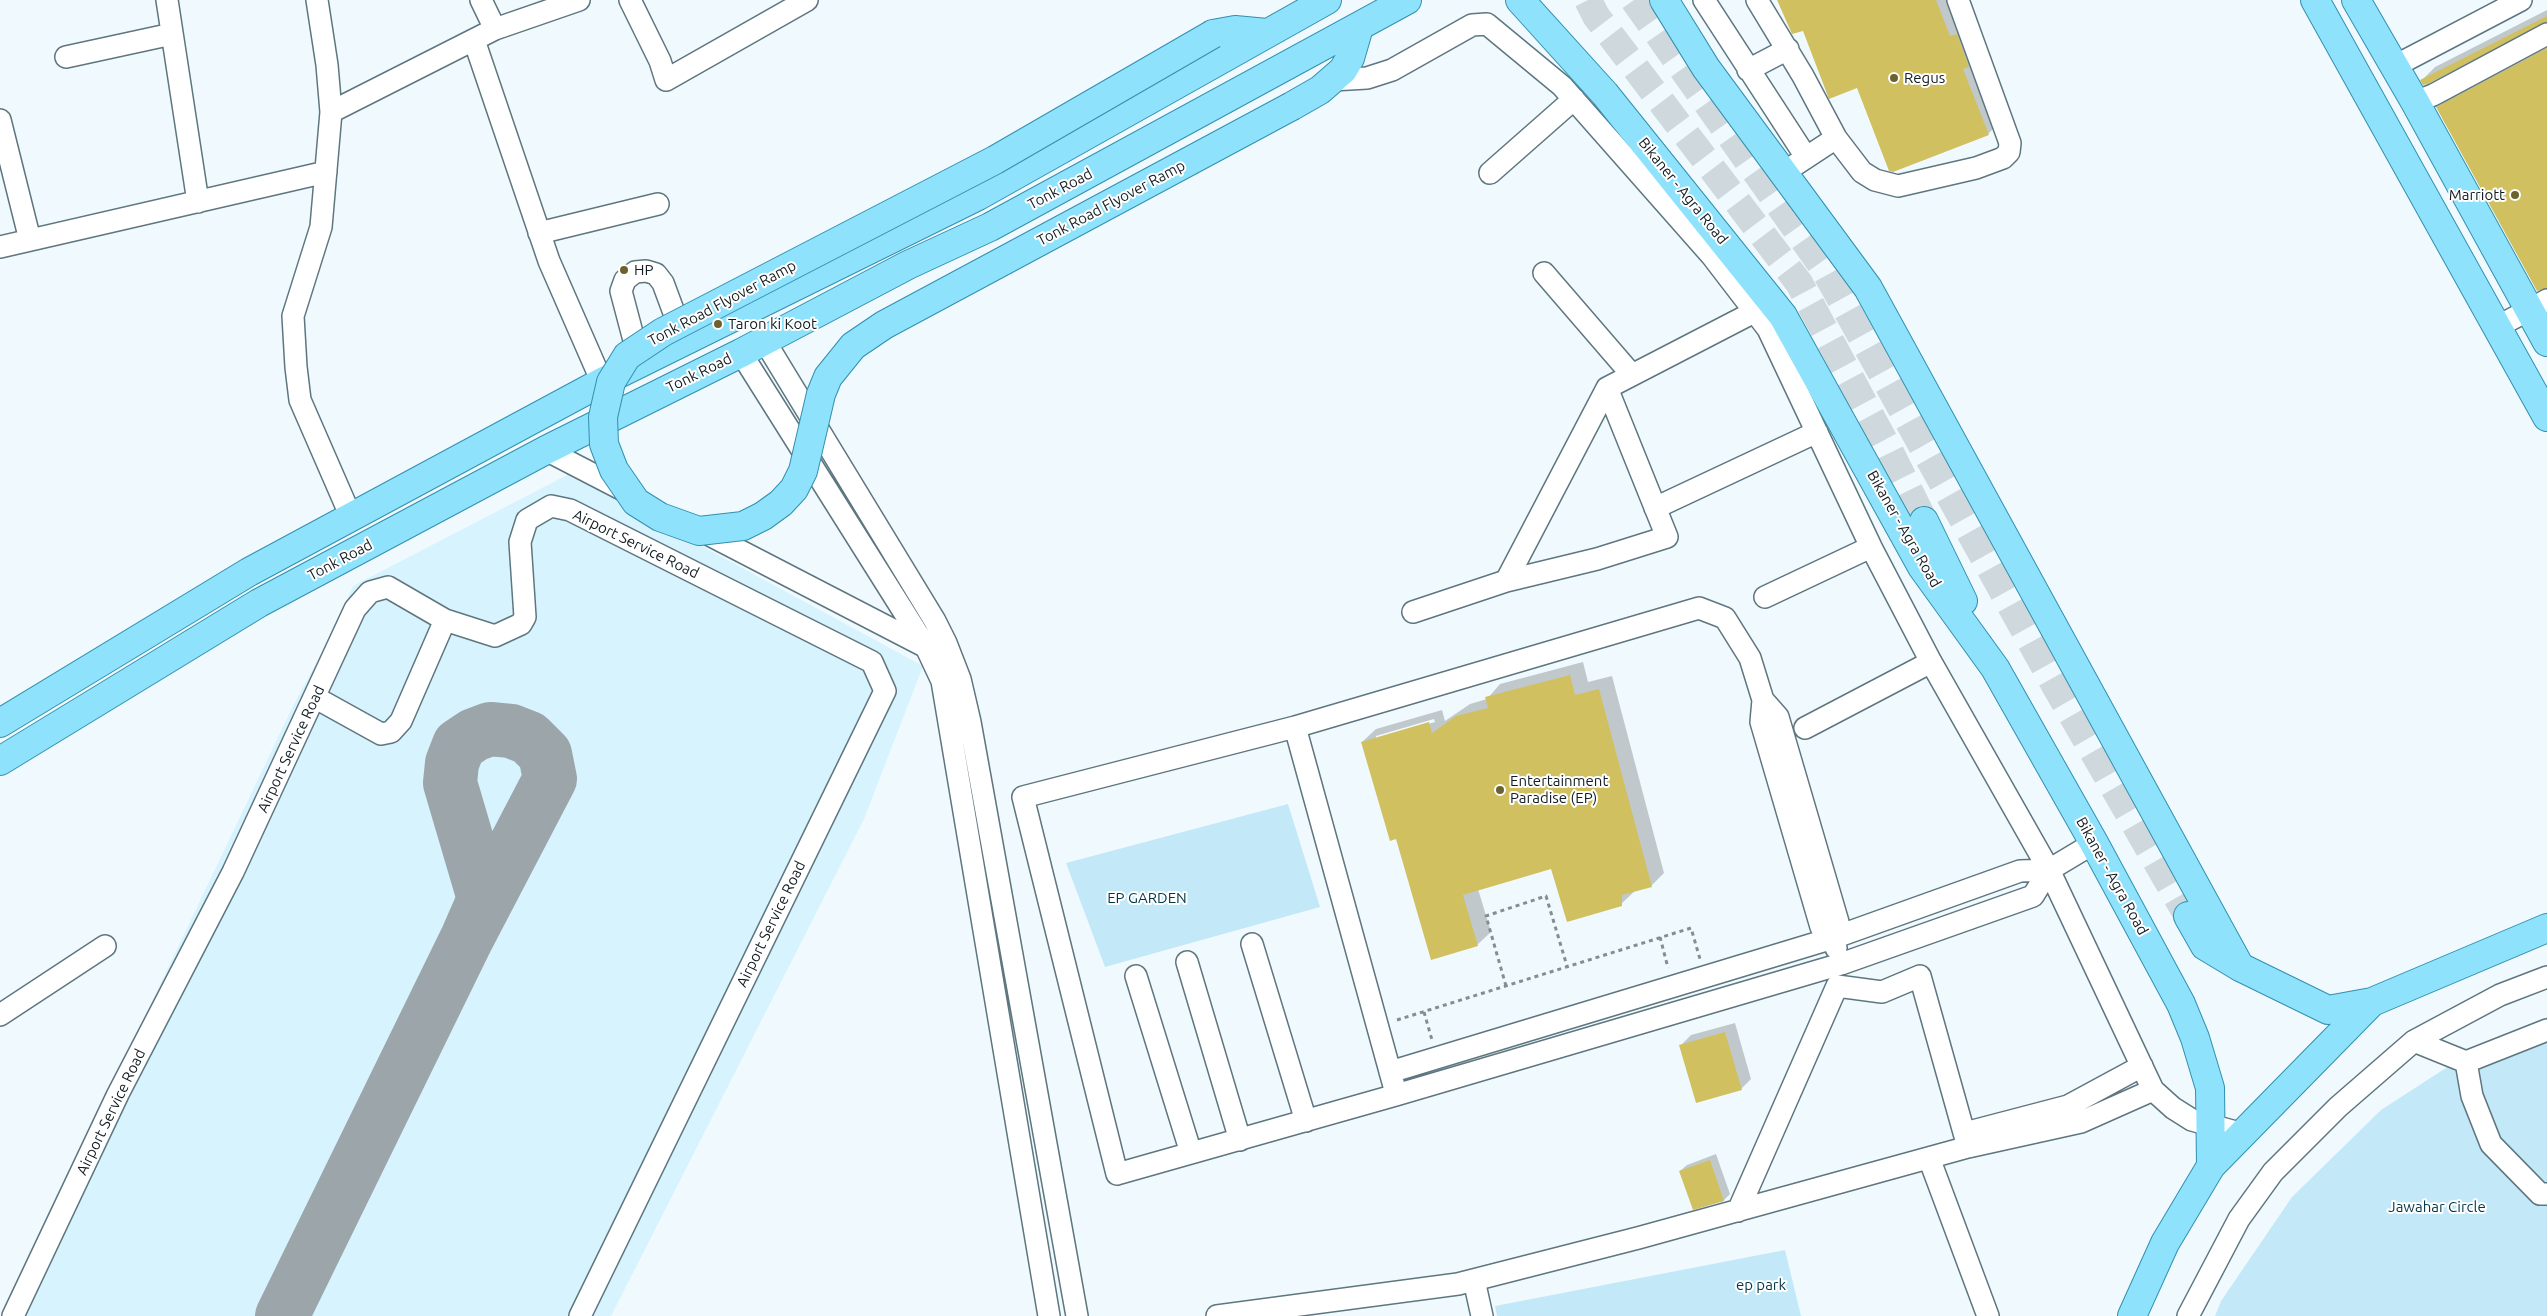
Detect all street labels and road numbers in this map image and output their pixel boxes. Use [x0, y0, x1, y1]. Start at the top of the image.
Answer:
street label: Bikaner - Agra Road [1634, 134, 1732, 248]
street label: Tonk Road Flyover Ramp [1034, 156, 1188, 250]
street label: Tonk Road [1025, 164, 1095, 214]
street label: Tonk Road Flyover Ramp [645, 256, 799, 350]
street label: Tonk Road [663, 349, 735, 397]
street label: Bikaner - Agra Road [1863, 467, 1945, 591]
street label: Airport Service Road [570, 506, 702, 582]
street label: Tonk Road [305, 535, 375, 585]
street label: Airport Service Road [254, 683, 328, 815]
street label: Bikaner - Agra Road [2072, 814, 2152, 938]
street label: Airport Service Road [733, 858, 809, 990]
street label: Airport Service Road [73, 1046, 149, 1178]

